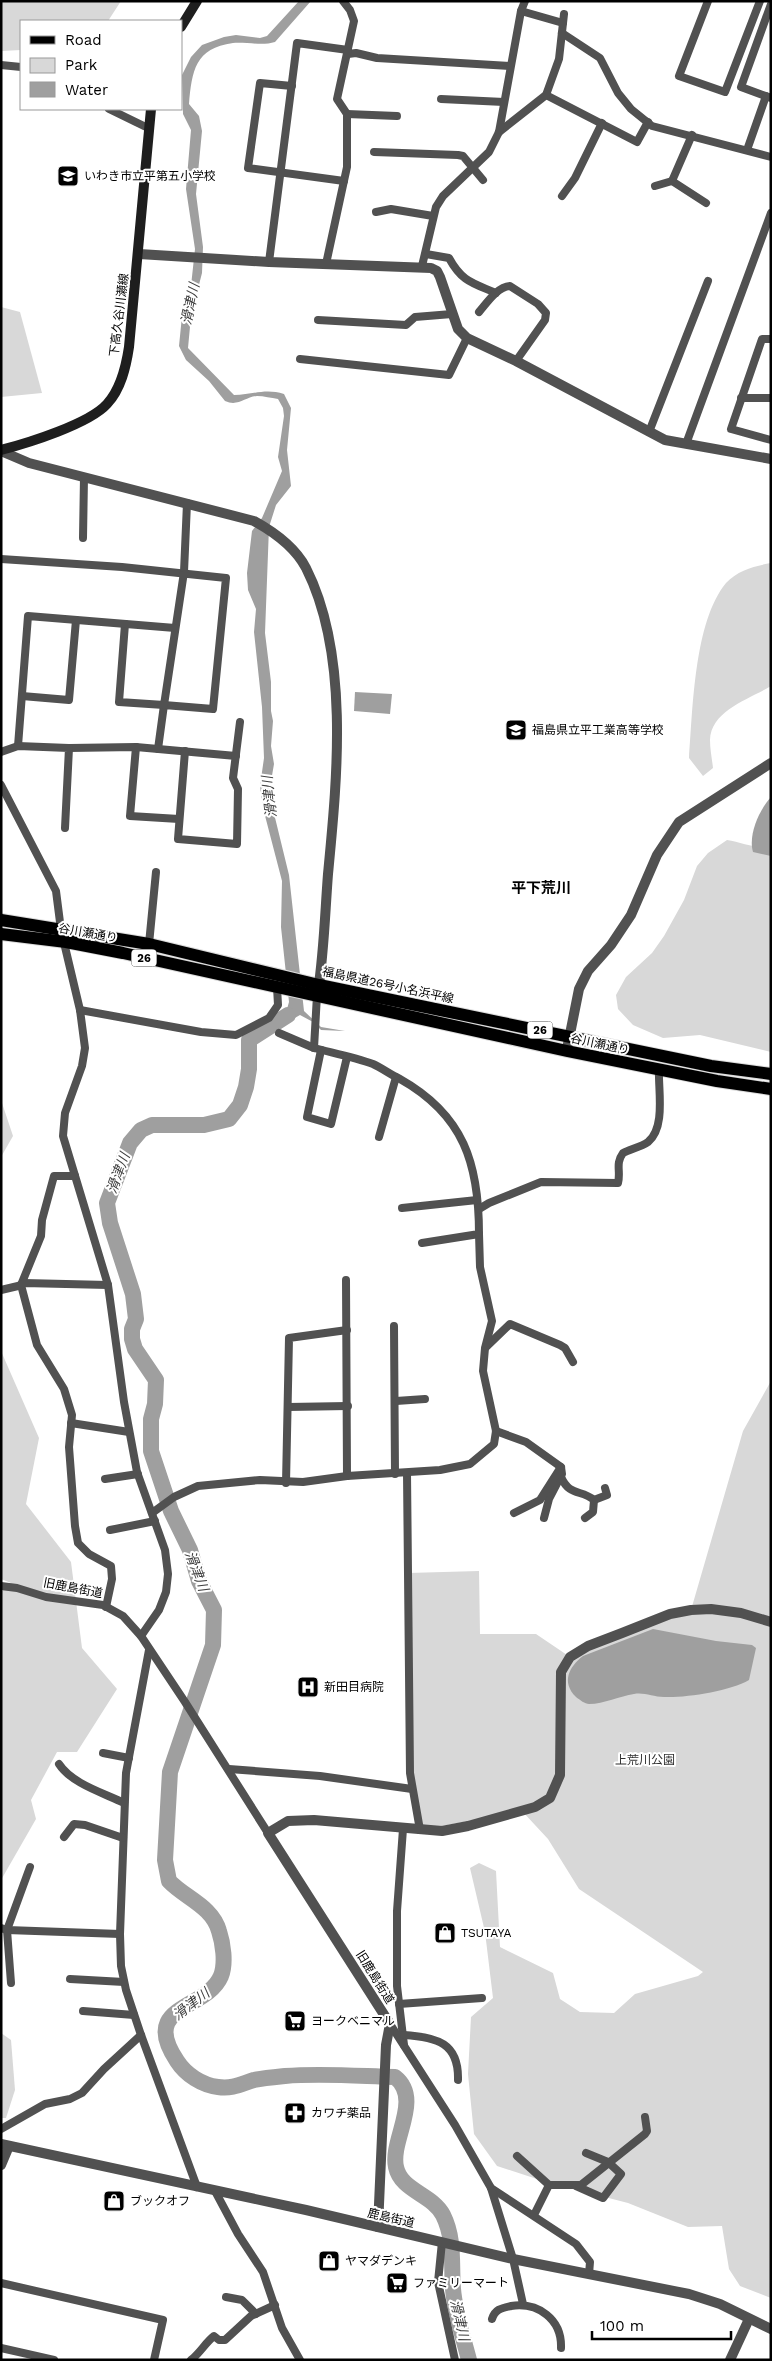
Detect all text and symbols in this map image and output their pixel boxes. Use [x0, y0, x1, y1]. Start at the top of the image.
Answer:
legend [20, 20, 182, 110]
text: Road [65, 31, 102, 49]
text: Park [65, 56, 98, 74]
text: Water [65, 81, 108, 99]
school or university icon: いわき市立平第五小学校 [56, 164, 80, 188]
place label: いわき市立平第五小学校 [84, 169, 216, 183]
street label: 下高久谷川瀬線 [107, 272, 131, 358]
water label: 滑津川 [178, 280, 203, 326]
school or university icon: 福島県立平工業高等学校 [504, 718, 528, 742]
place label: 福島県立平工業高等学校 [532, 723, 664, 737]
water label: 滑津川 [259, 773, 279, 819]
district label: 平下荒川 [511, 879, 571, 897]
street label: 谷川瀬通り [57, 921, 119, 945]
road number: 26 [132, 950, 156, 966]
street label: 福島県道26号小名浜平線 [321, 964, 455, 1006]
road number: 26 [528, 1022, 552, 1038]
street label: 谷川瀬通り [569, 1031, 631, 1057]
water label: 滑津川 [103, 1149, 133, 1195]
water label: 滑津川 [182, 1549, 213, 1595]
street label: 旧鹿島街道 [42, 1575, 104, 1601]
hospital icon: 新田目病院 [296, 1675, 320, 1699]
place label: 新田目病院 [324, 1680, 384, 1694]
park label: 上荒川公園 [615, 1753, 675, 1767]
shop icon: TSUTAYA [433, 1921, 457, 1945]
place label: TSUTAYA [461, 1926, 511, 1940]
street label: 旧鹿島街道 [353, 1948, 397, 2006]
water label: 滑津川 [170, 1984, 214, 2023]
supermarket icon: ヨークベニマル [283, 2009, 307, 2033]
place label: ヨークベニマル [311, 2014, 395, 2028]
pharmacy icon: カワチ薬品 [283, 2101, 307, 2125]
place label: カワチ薬品 [311, 2106, 371, 2120]
shop icon: ブックオフ [102, 2189, 126, 2213]
place label: ブックオフ [130, 2194, 190, 2208]
street label: 鹿島街道 [366, 2206, 416, 2230]
shop icon: ヤマダデンキ [317, 2249, 341, 2273]
place label: ヤマダデンキ [345, 2254, 417, 2268]
supermarket icon: ファミリーマート [385, 2271, 409, 2295]
place label: ファミリーマート [413, 2276, 509, 2290]
water label: 滑津川 [447, 2298, 473, 2344]
scale bar [592, 2308, 731, 2340]
text: 100 m [600, 2317, 644, 2335]

